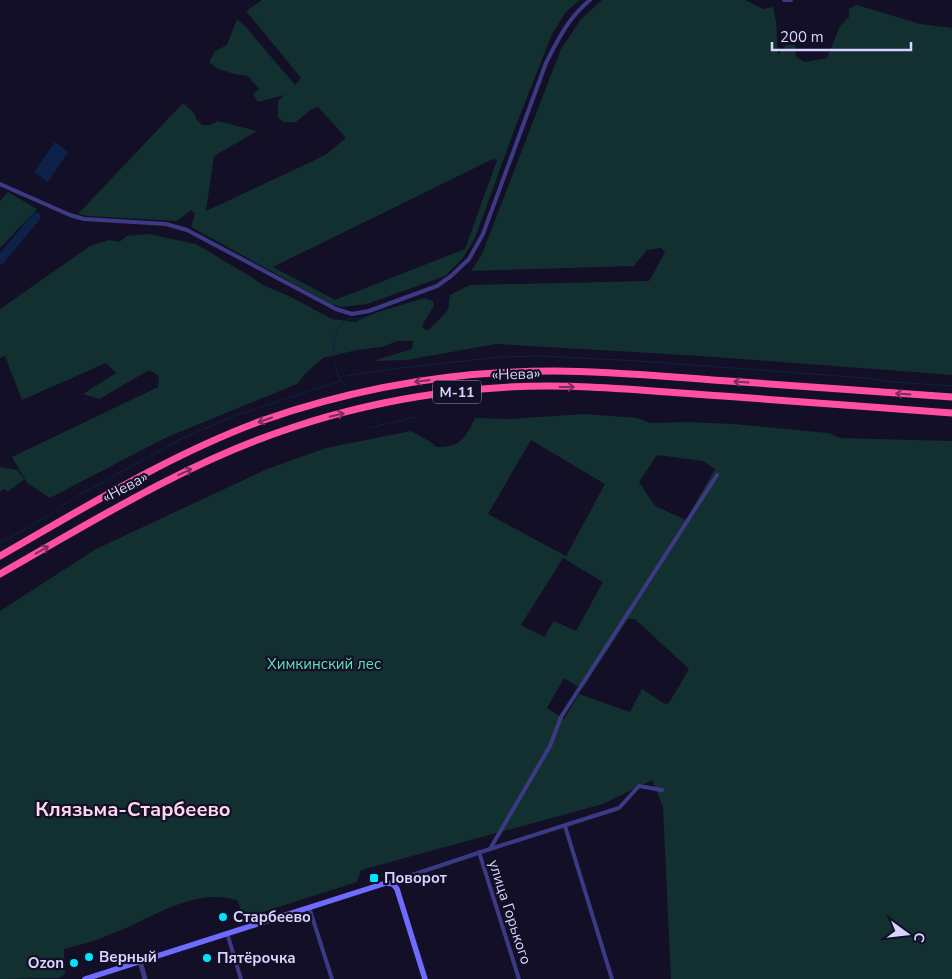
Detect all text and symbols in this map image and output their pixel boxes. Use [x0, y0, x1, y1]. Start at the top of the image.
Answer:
scale bar [772, 20, 911, 52]
text: 200 m [780, 27, 824, 47]
street label: «Нева» [491, 363, 541, 385]
one-way arrow [414, 376, 430, 386]
one-way arrow [734, 377, 750, 387]
road number: М-11 [433, 381, 481, 404]
one-way arrow [558, 382, 574, 392]
one-way arrow [896, 389, 912, 398]
one-way arrow [328, 410, 344, 419]
one-way arrow [257, 416, 273, 425]
street label: «Нева» [99, 467, 151, 507]
one-way arrow [177, 467, 192, 476]
one-way arrow [35, 544, 49, 554]
park label: Химкинский лес [267, 654, 381, 674]
district label: Клязьма-Старбеево [35, 796, 231, 823]
street label: улица Горького [484, 857, 536, 967]
place label: Поворот [384, 868, 447, 888]
marker: Поворот [368, 872, 380, 884]
place label: Старбеево [233, 907, 311, 927]
north arrow [882, 909, 932, 959]
marker: Старбеево [217, 911, 229, 923]
text: С [909, 930, 929, 945]
place label: Верный [99, 947, 157, 967]
place label: Пятёрочка [217, 948, 296, 968]
marker: Верный [83, 951, 95, 963]
marker: Пятёрочка [201, 952, 213, 964]
place label: Ozon [28, 953, 64, 973]
marker: Ozon [68, 957, 80, 969]

